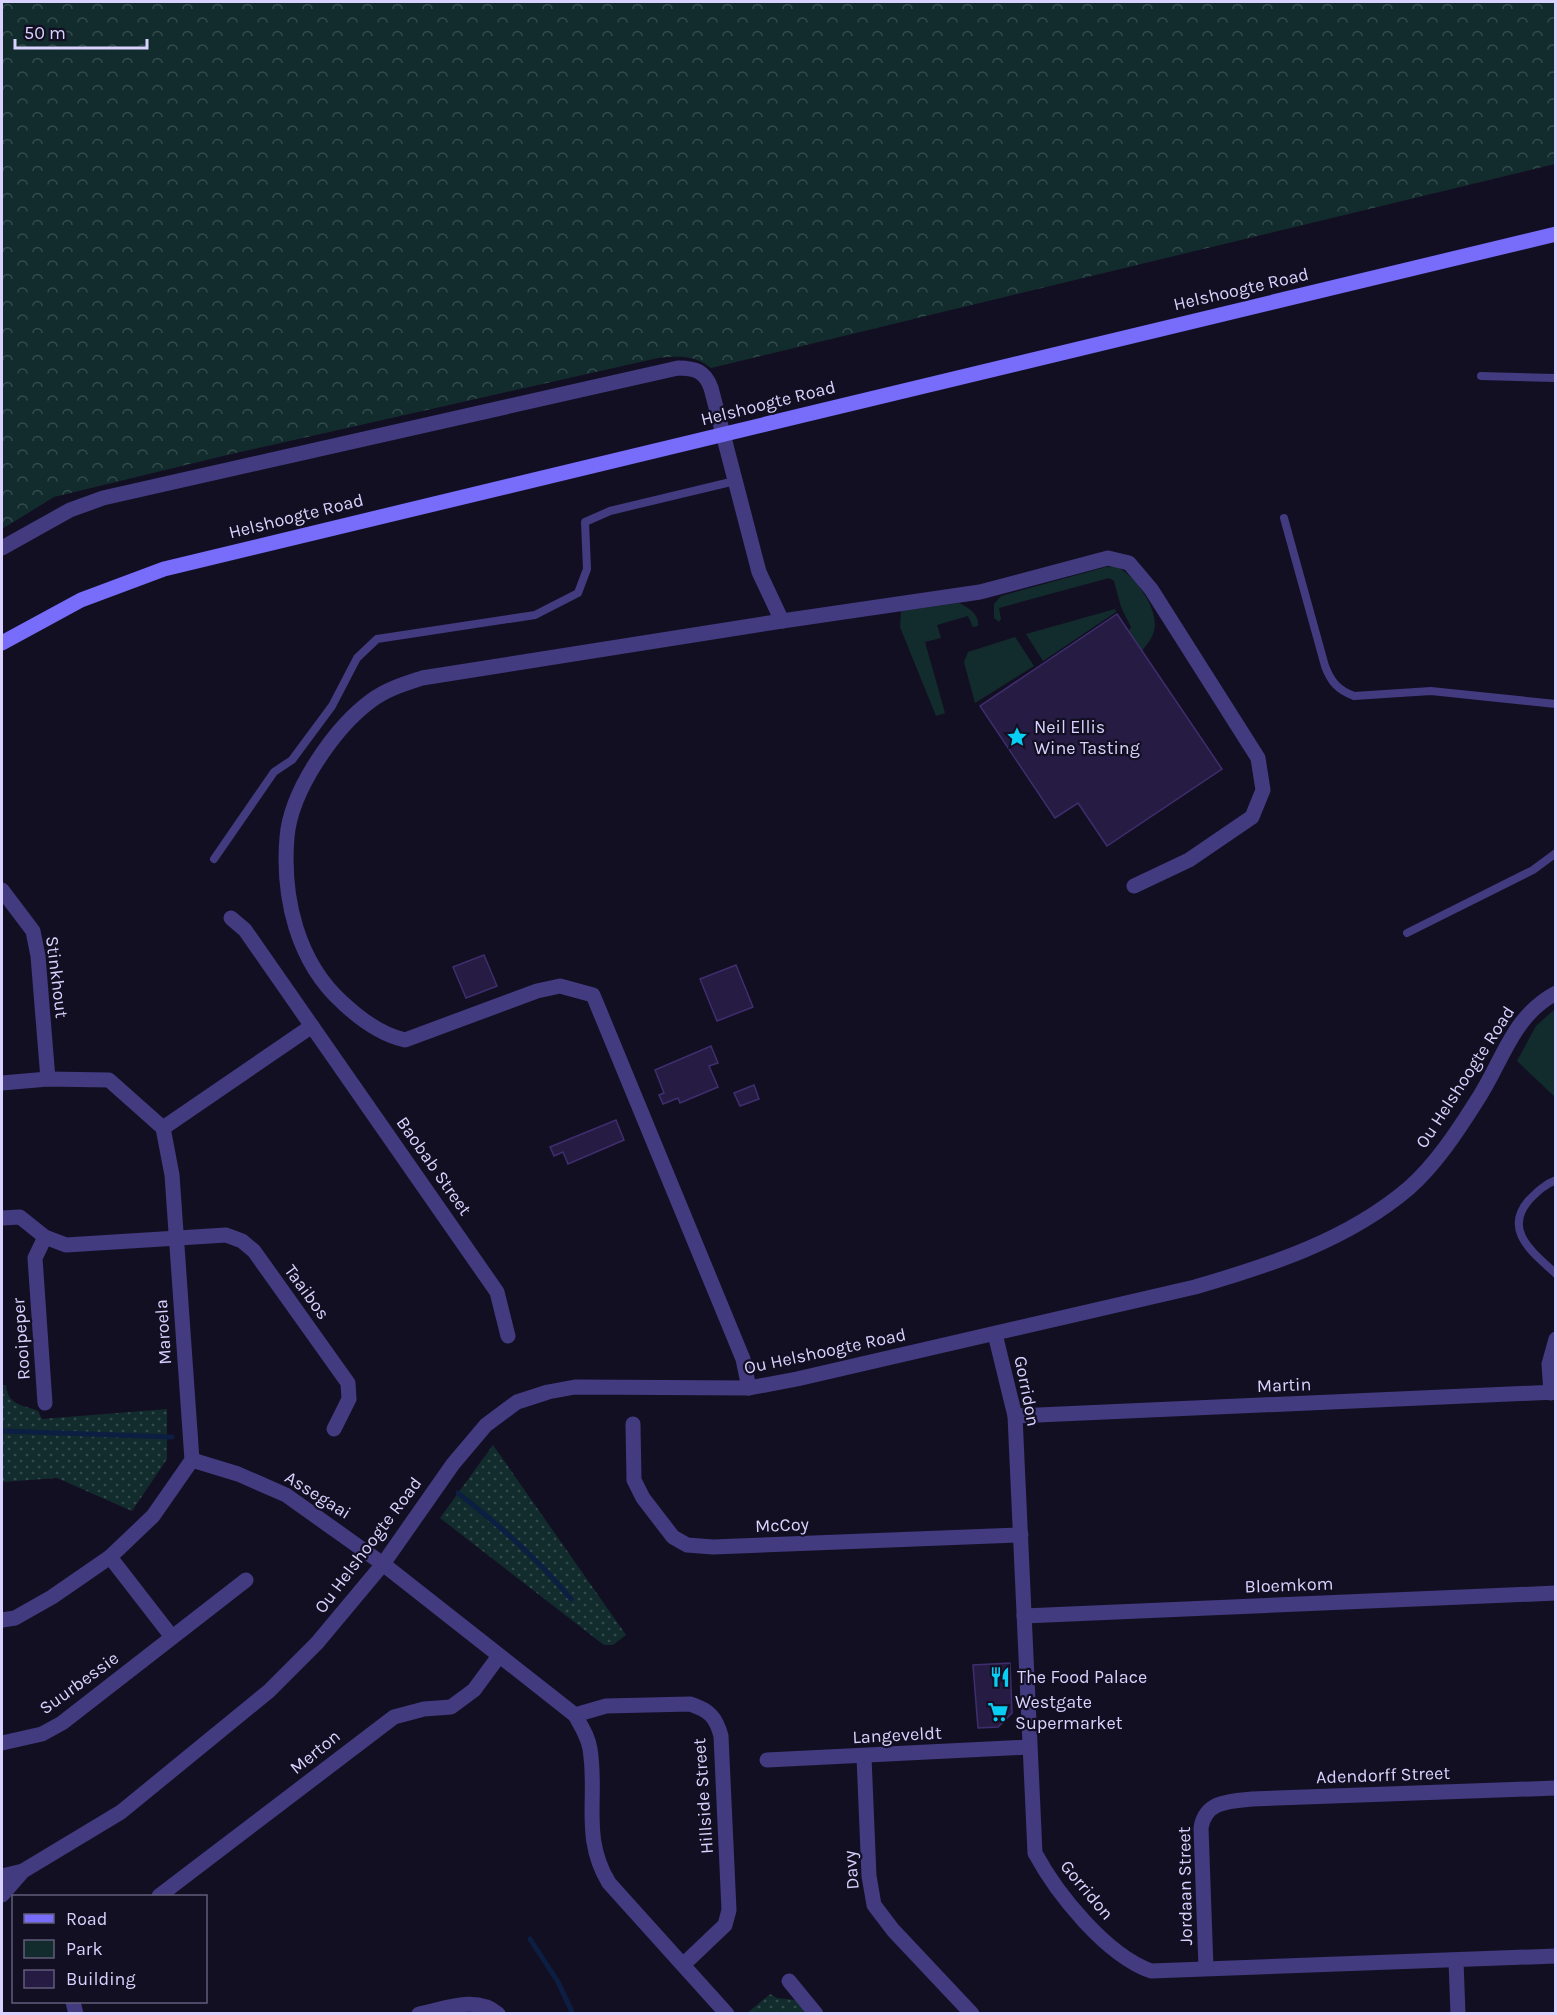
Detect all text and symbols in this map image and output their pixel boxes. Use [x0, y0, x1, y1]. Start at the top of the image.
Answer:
scale bar [15, 12, 147, 50]
text: 50 m [24, 22, 66, 44]
street label: Helshoogte Road [1171, 263, 1311, 315]
street label: Helshoogte Road [698, 376, 838, 430]
street label: Helshoogte Road [226, 489, 366, 543]
place label: Neil Ellis Wine Tasting [1034, 716, 1140, 759]
place icon: Neil Ellis Wine Tasting [1005, 725, 1029, 749]
street label: Stinkhout [41, 935, 73, 1019]
street label: Ou Helshoogte Road [1411, 1002, 1519, 1152]
street label: Baobab Street [392, 1112, 476, 1220]
street label: Taaibos [280, 1260, 334, 1324]
street label: Rooipeper [7, 1297, 35, 1381]
street label: Maroela [150, 1298, 176, 1366]
street label: Ou Helshoogte Road [742, 1323, 908, 1379]
street label: Gorridon [1009, 1354, 1045, 1428]
street label: Martin [1256, 1373, 1312, 1397]
street label: Assegaai [281, 1466, 355, 1524]
street label: Ou Helshoogte Road [310, 1472, 426, 1618]
street label: McCoy [755, 1513, 810, 1537]
street label: Bloemkom [1244, 1572, 1334, 1598]
street label: Suurbessie [35, 1647, 123, 1719]
restaurant icon: The Food Palace [988, 1665, 1012, 1689]
place label: The Food Palace [1017, 1666, 1147, 1688]
place label: Westgate Supermarket [1015, 1691, 1123, 1734]
supermarket icon: Westgate Supermarket [986, 1700, 1010, 1724]
street label: Langeveldt [852, 1722, 942, 1748]
street label: Merton [285, 1725, 345, 1779]
street label: Hillside Street [688, 1737, 718, 1855]
street label: Adendorff Street [1316, 1762, 1451, 1788]
street label: Jordaan Street [1173, 1826, 1197, 1946]
street label: Davy [838, 1849, 864, 1890]
street label: Gorridon [1056, 1856, 1118, 1924]
legend [12, 1895, 207, 2003]
text: Road [66, 1908, 107, 1930]
text: Park [66, 1938, 103, 1960]
text: Building [66, 1968, 136, 1990]

